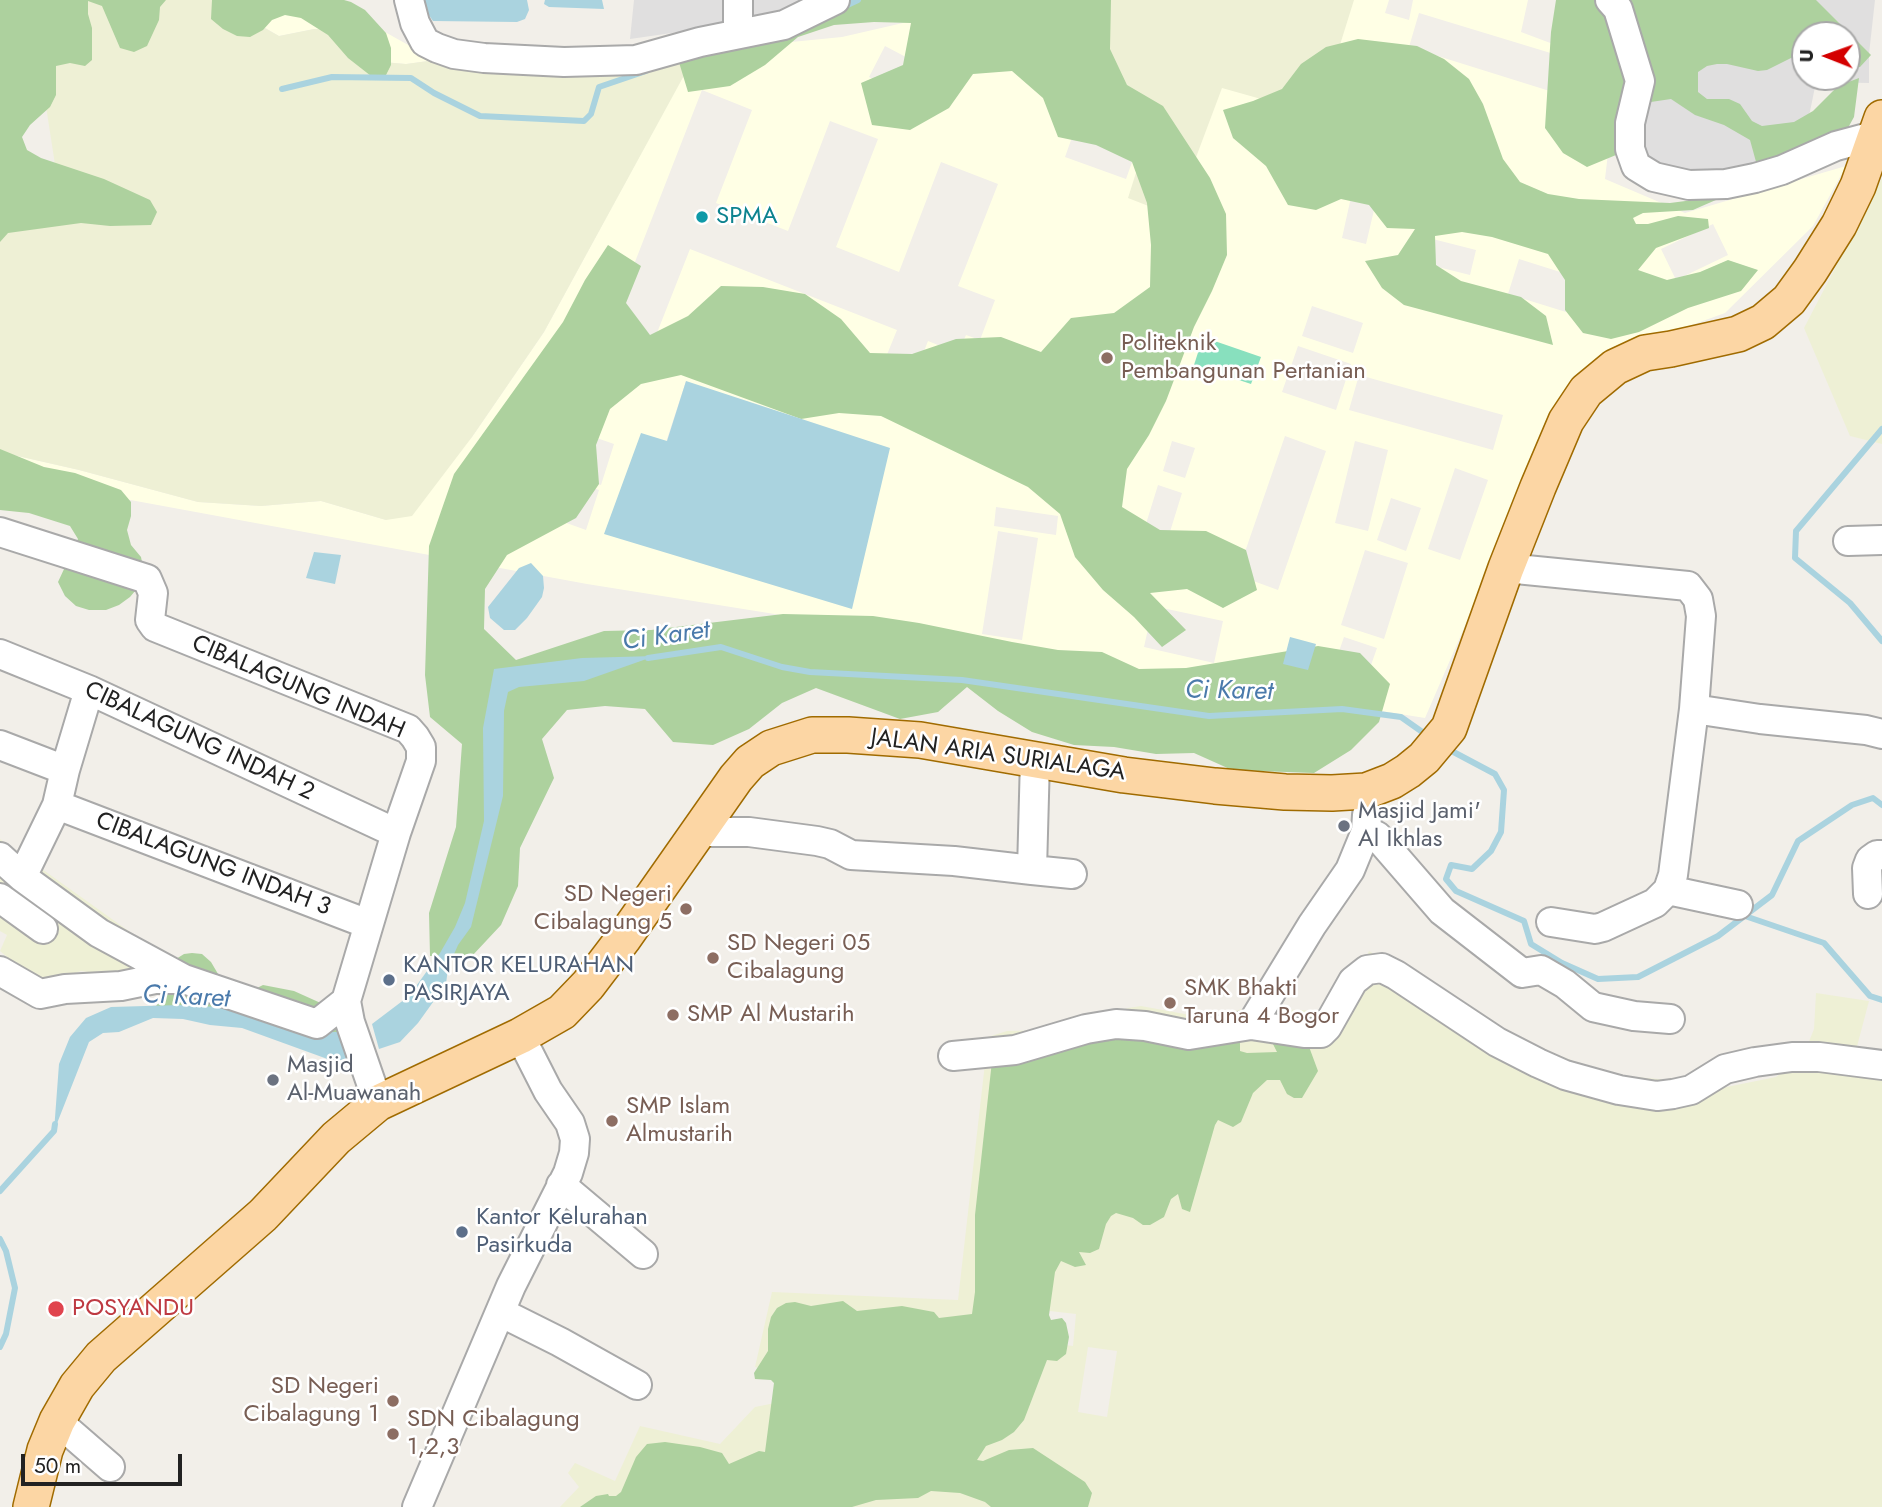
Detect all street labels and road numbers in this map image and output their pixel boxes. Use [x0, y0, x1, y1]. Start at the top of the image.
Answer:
street label: CIBALAGUNG INDAH [187, 630, 409, 746]
street label: CIBALAGUNG INDAH 2 [80, 676, 318, 808]
street label: JALAN ARIA SURIALAGA [869, 724, 1127, 788]
street label: CIBALAGUNG INDAH 3 [91, 807, 335, 923]

